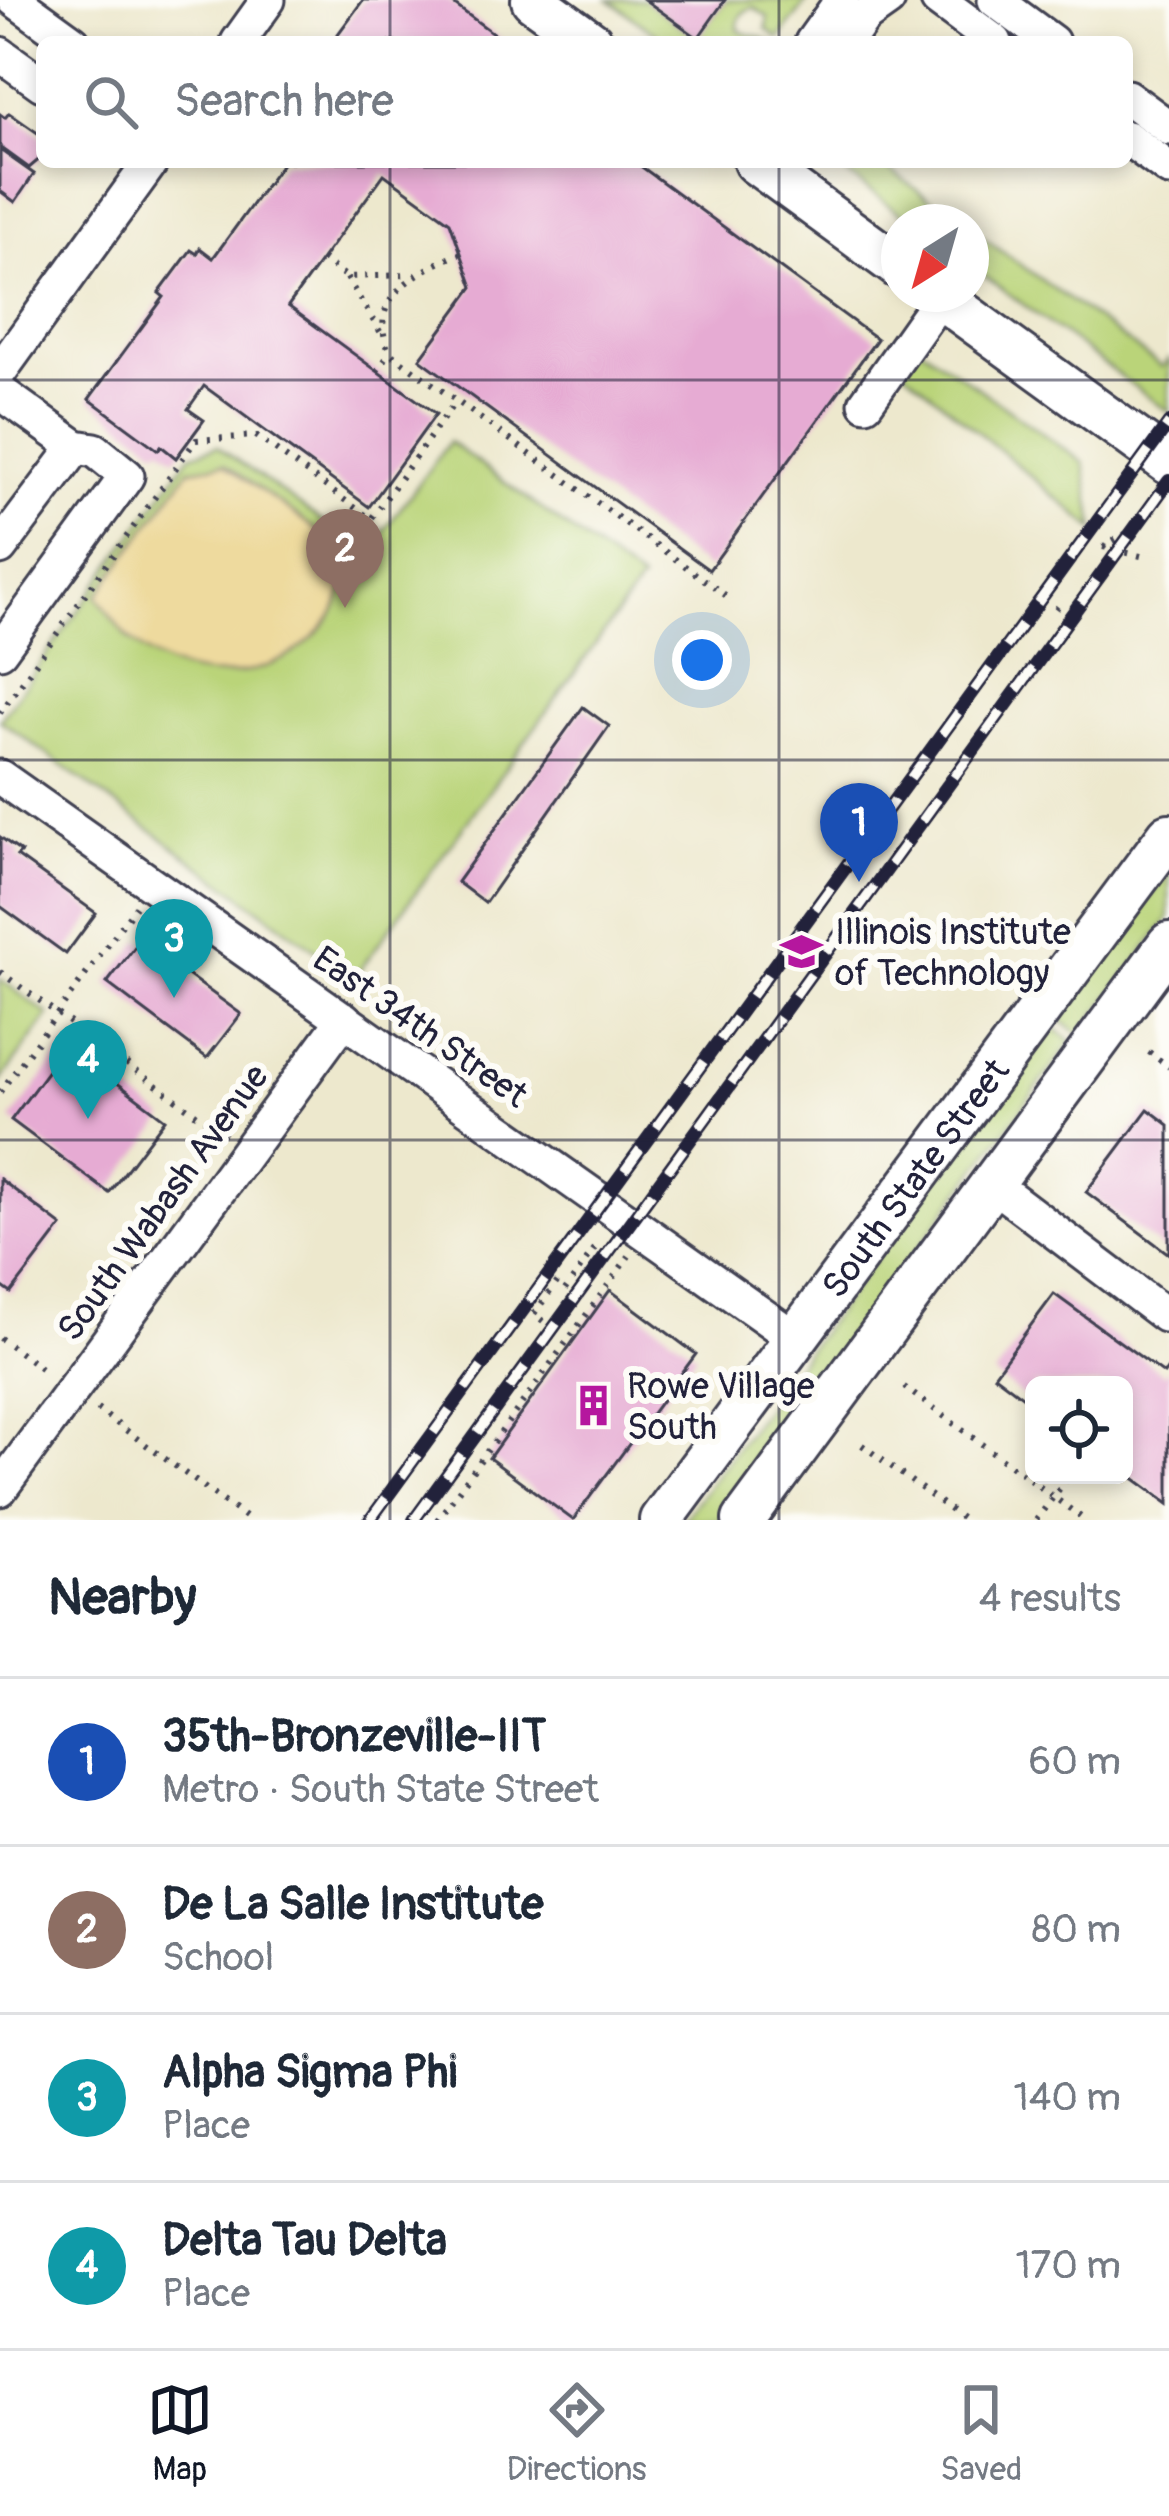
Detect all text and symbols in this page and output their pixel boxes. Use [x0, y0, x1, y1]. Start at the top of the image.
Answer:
search box [36, 36, 1133, 168]
icon: search [78, 69, 144, 135]
text: Search here [174, 74, 394, 130]
north arrow [881, 204, 989, 312]
pin: 2 [306, 509, 384, 608]
your location [672, 630, 732, 690]
pin: 1 [820, 783, 898, 882]
pin: 3 [135, 899, 213, 998]
place label: Illinois Institute of Technology [835, 910, 1071, 996]
school or university icon: Illinois Institute of Technology [778, 929, 824, 975]
street label: East 34th Street [304, 937, 537, 1118]
pin: 4 [49, 1020, 127, 1119]
street label: South State Street [813, 1050, 1020, 1307]
street label: South Wabash Avenue [48, 1056, 279, 1350]
place label: Rowe Village South [627, 1364, 815, 1450]
map controls [1025, 1376, 1133, 1484]
button: locate [1025, 1376, 1133, 1484]
building icon: Rowe Village South [570, 1383, 616, 1429]
text: Nearby [48, 1566, 196, 1630]
text: 4 results [979, 1574, 1121, 1623]
text: 35th-Bronzeville-IIT [162, 1709, 547, 1765]
text: 1 [79, 1737, 95, 1786]
text: 60 m [1029, 1737, 1121, 1786]
text: Metro · South State Street [162, 1765, 599, 1814]
text: De La Salle Institute [162, 1877, 543, 1933]
text: 2 [76, 1905, 98, 1954]
text: 80 m [1032, 1905, 1121, 1954]
text: School [162, 1933, 274, 1982]
text: Alpha Sigma Phi [162, 2045, 457, 2101]
text: 3 [76, 2073, 98, 2122]
text: 140 m [1013, 2073, 1121, 2122]
text: Place [162, 2101, 250, 2150]
text: Delta Tau Delta [162, 2213, 447, 2269]
text: 4 [76, 2241, 98, 2290]
text: 170 m [1015, 2241, 1121, 2290]
text: Place [162, 2269, 250, 2318]
tab: Map [147, 2377, 213, 2490]
tab: Directions [507, 2377, 647, 2490]
tab: Saved [940, 2377, 1022, 2490]

